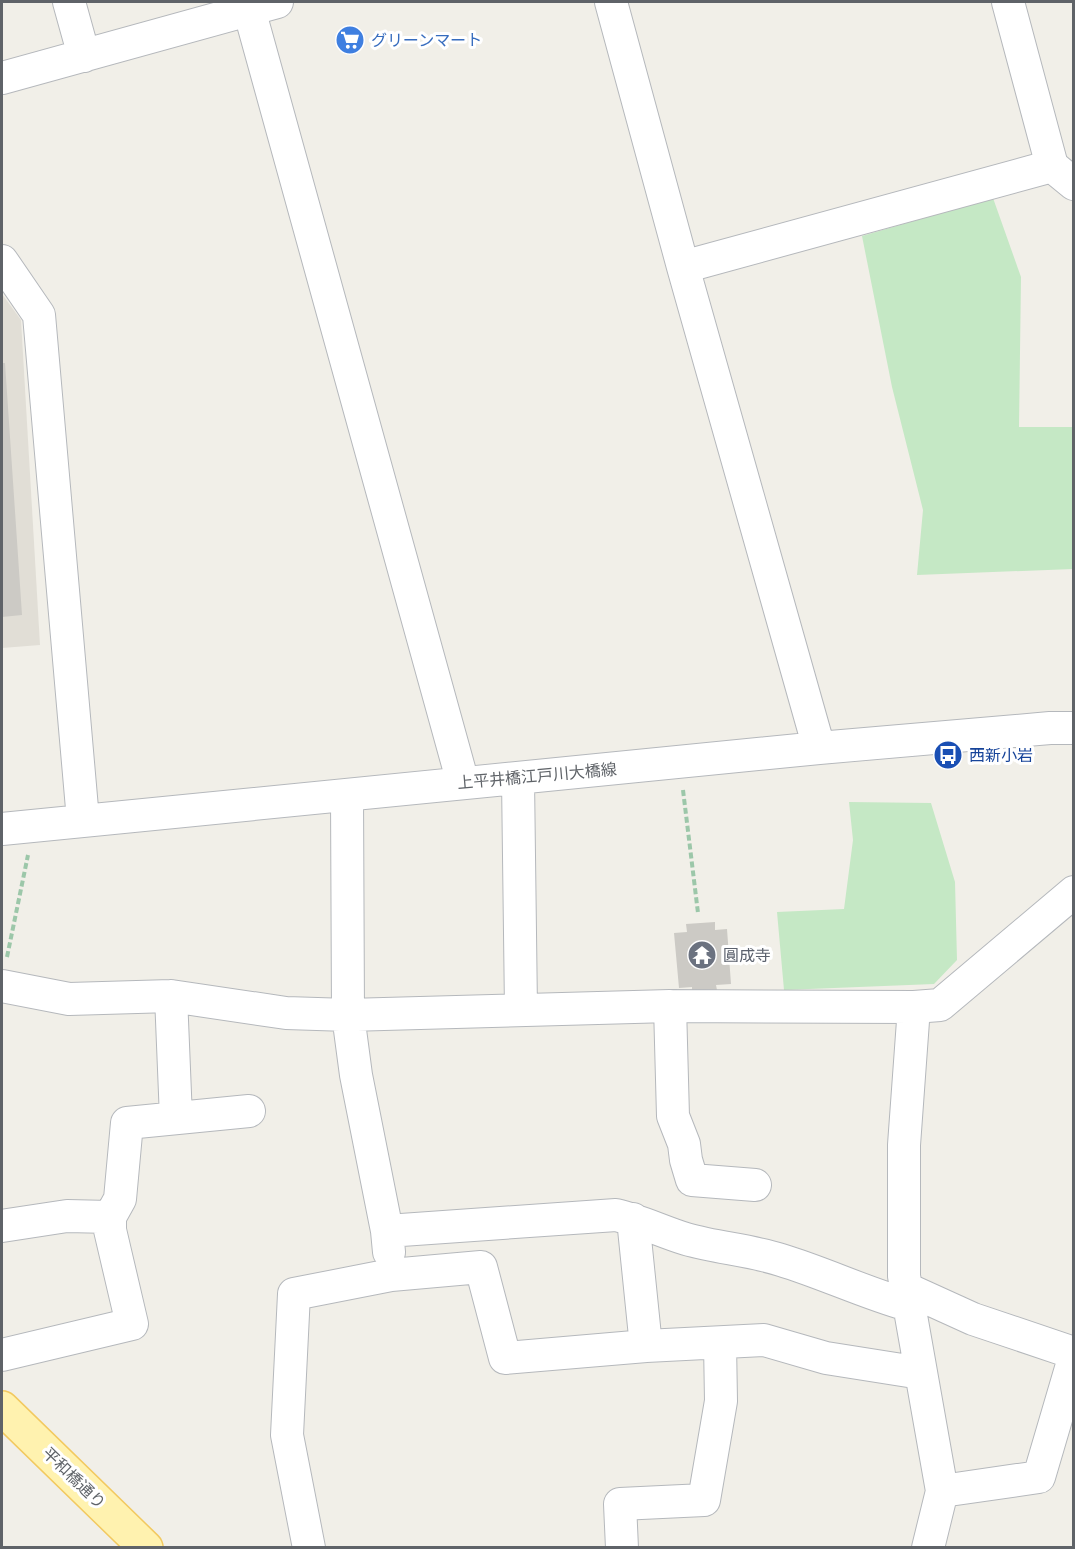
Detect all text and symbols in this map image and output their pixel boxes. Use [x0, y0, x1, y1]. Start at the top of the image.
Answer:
supermarket icon: グリーンマート [334, 24, 366, 56]
place label: グリーンマート [371, 31, 482, 50]
bus stop icon: 西新小岩 [932, 739, 964, 771]
place label: 西新小岩 [969, 746, 1033, 765]
street label: 上平井橋江戸川大橋線 [456, 760, 618, 792]
temple icon: 圓成寺 [686, 939, 718, 971]
place label: 圓成寺 [723, 946, 771, 965]
street label: 平和橋通り [39, 1443, 109, 1513]

